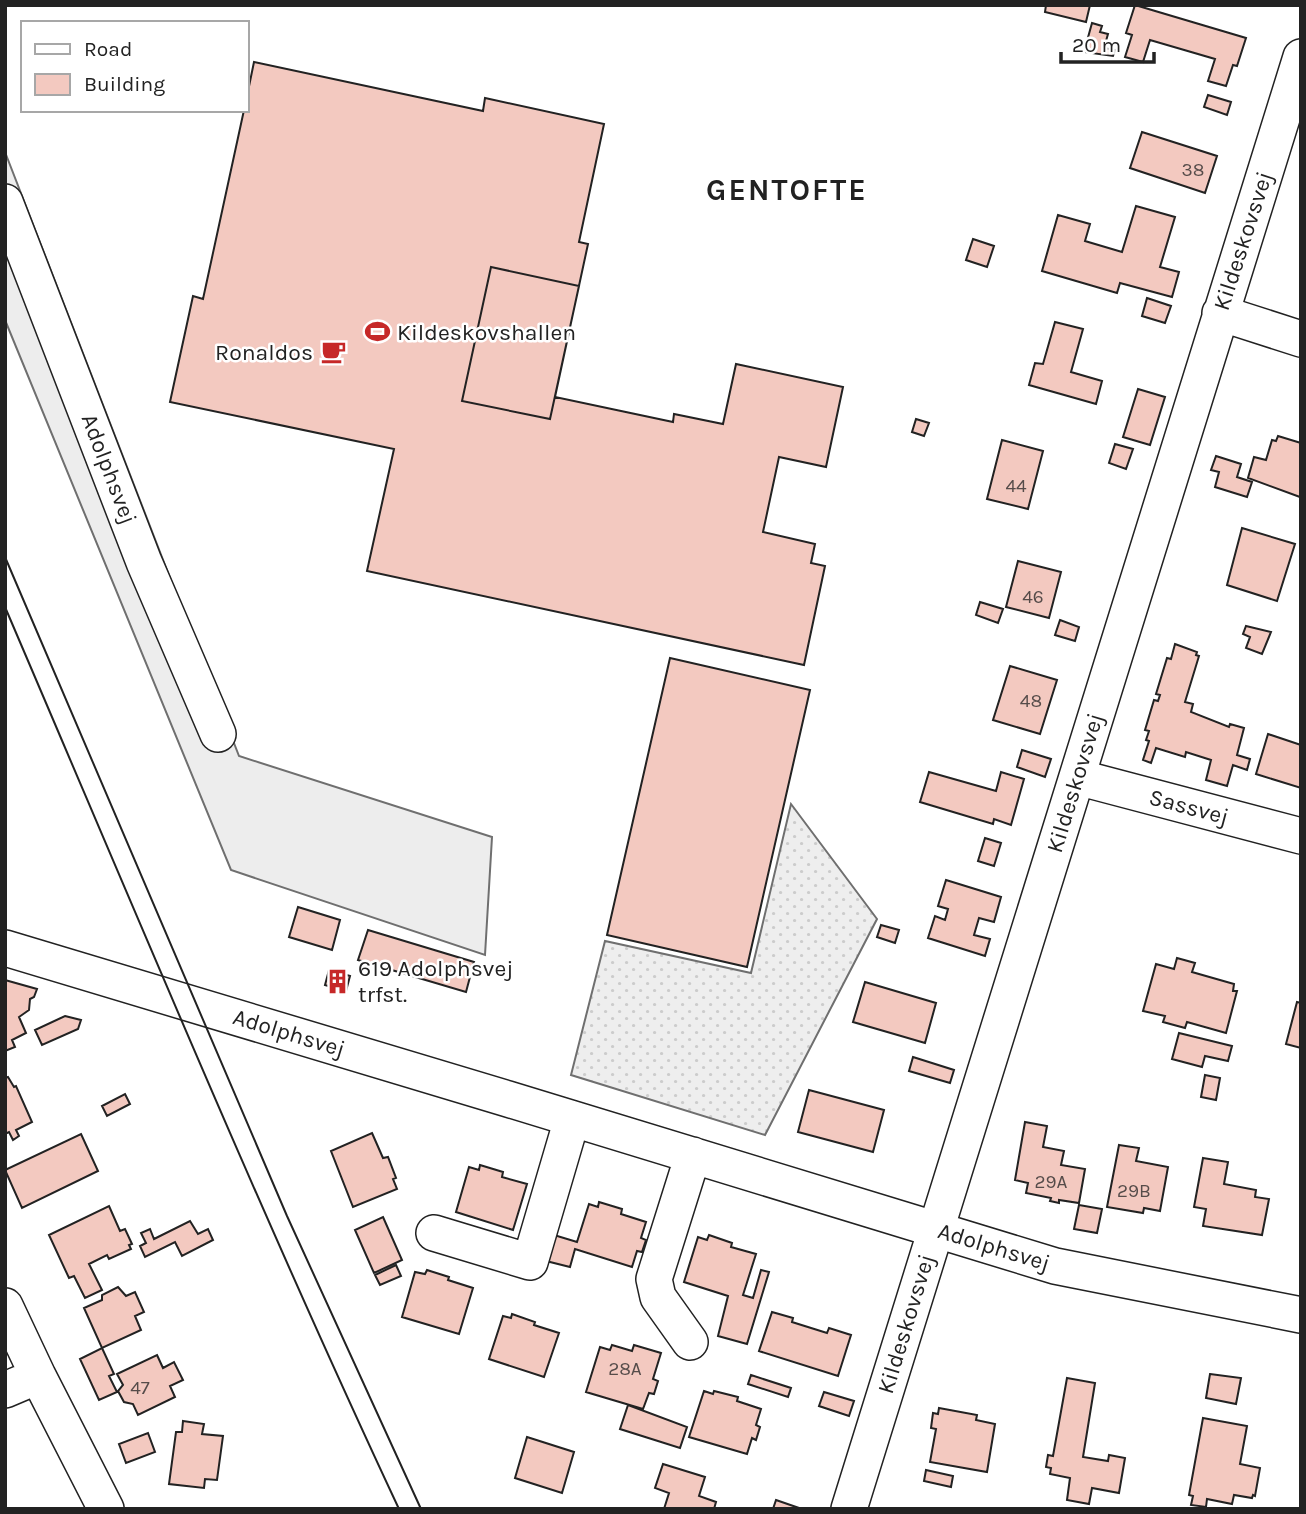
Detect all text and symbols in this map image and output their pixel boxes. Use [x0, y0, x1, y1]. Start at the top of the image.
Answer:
legend [21, 21, 248, 112]
scale bar [1061, 21, 1154, 65]
text: 20 m [1072, 33, 1121, 57]
text: Road [84, 37, 132, 61]
text: Building [84, 72, 165, 96]
house number: 38 [1182, 159, 1204, 181]
street label: Kildeskovsvej [1208, 168, 1278, 314]
district label: GENTOFTE [706, 172, 868, 208]
sports icon: Kildeskovshallen [363, 318, 391, 346]
place label: Kildeskovshallen [397, 319, 576, 346]
cafe icon: Ronaldos [319, 338, 347, 366]
place label: Ronaldos [215, 339, 313, 366]
street label: Adolphsvej [76, 410, 142, 528]
house number: 44 [1005, 475, 1027, 497]
house number: 46 [1022, 586, 1044, 608]
house number: 48 [1020, 690, 1042, 712]
street label: Kildeskovsvej [1041, 710, 1109, 856]
street label: Sassvej [1146, 783, 1232, 831]
place label: 619 Adolphsvej trfst. [358, 955, 513, 1008]
building icon: 619 Adolphsvej trfst. [324, 967, 352, 995]
street label: Adolphsvej [230, 1003, 348, 1063]
house number: 29A [1035, 1171, 1068, 1193]
house number: 29B [1117, 1180, 1151, 1202]
street label: Adolphsvej [935, 1217, 1053, 1277]
street label: Kildeskovsvej [872, 1251, 940, 1397]
house number: 28A [608, 1358, 642, 1380]
house number: 47 [130, 1377, 150, 1399]

